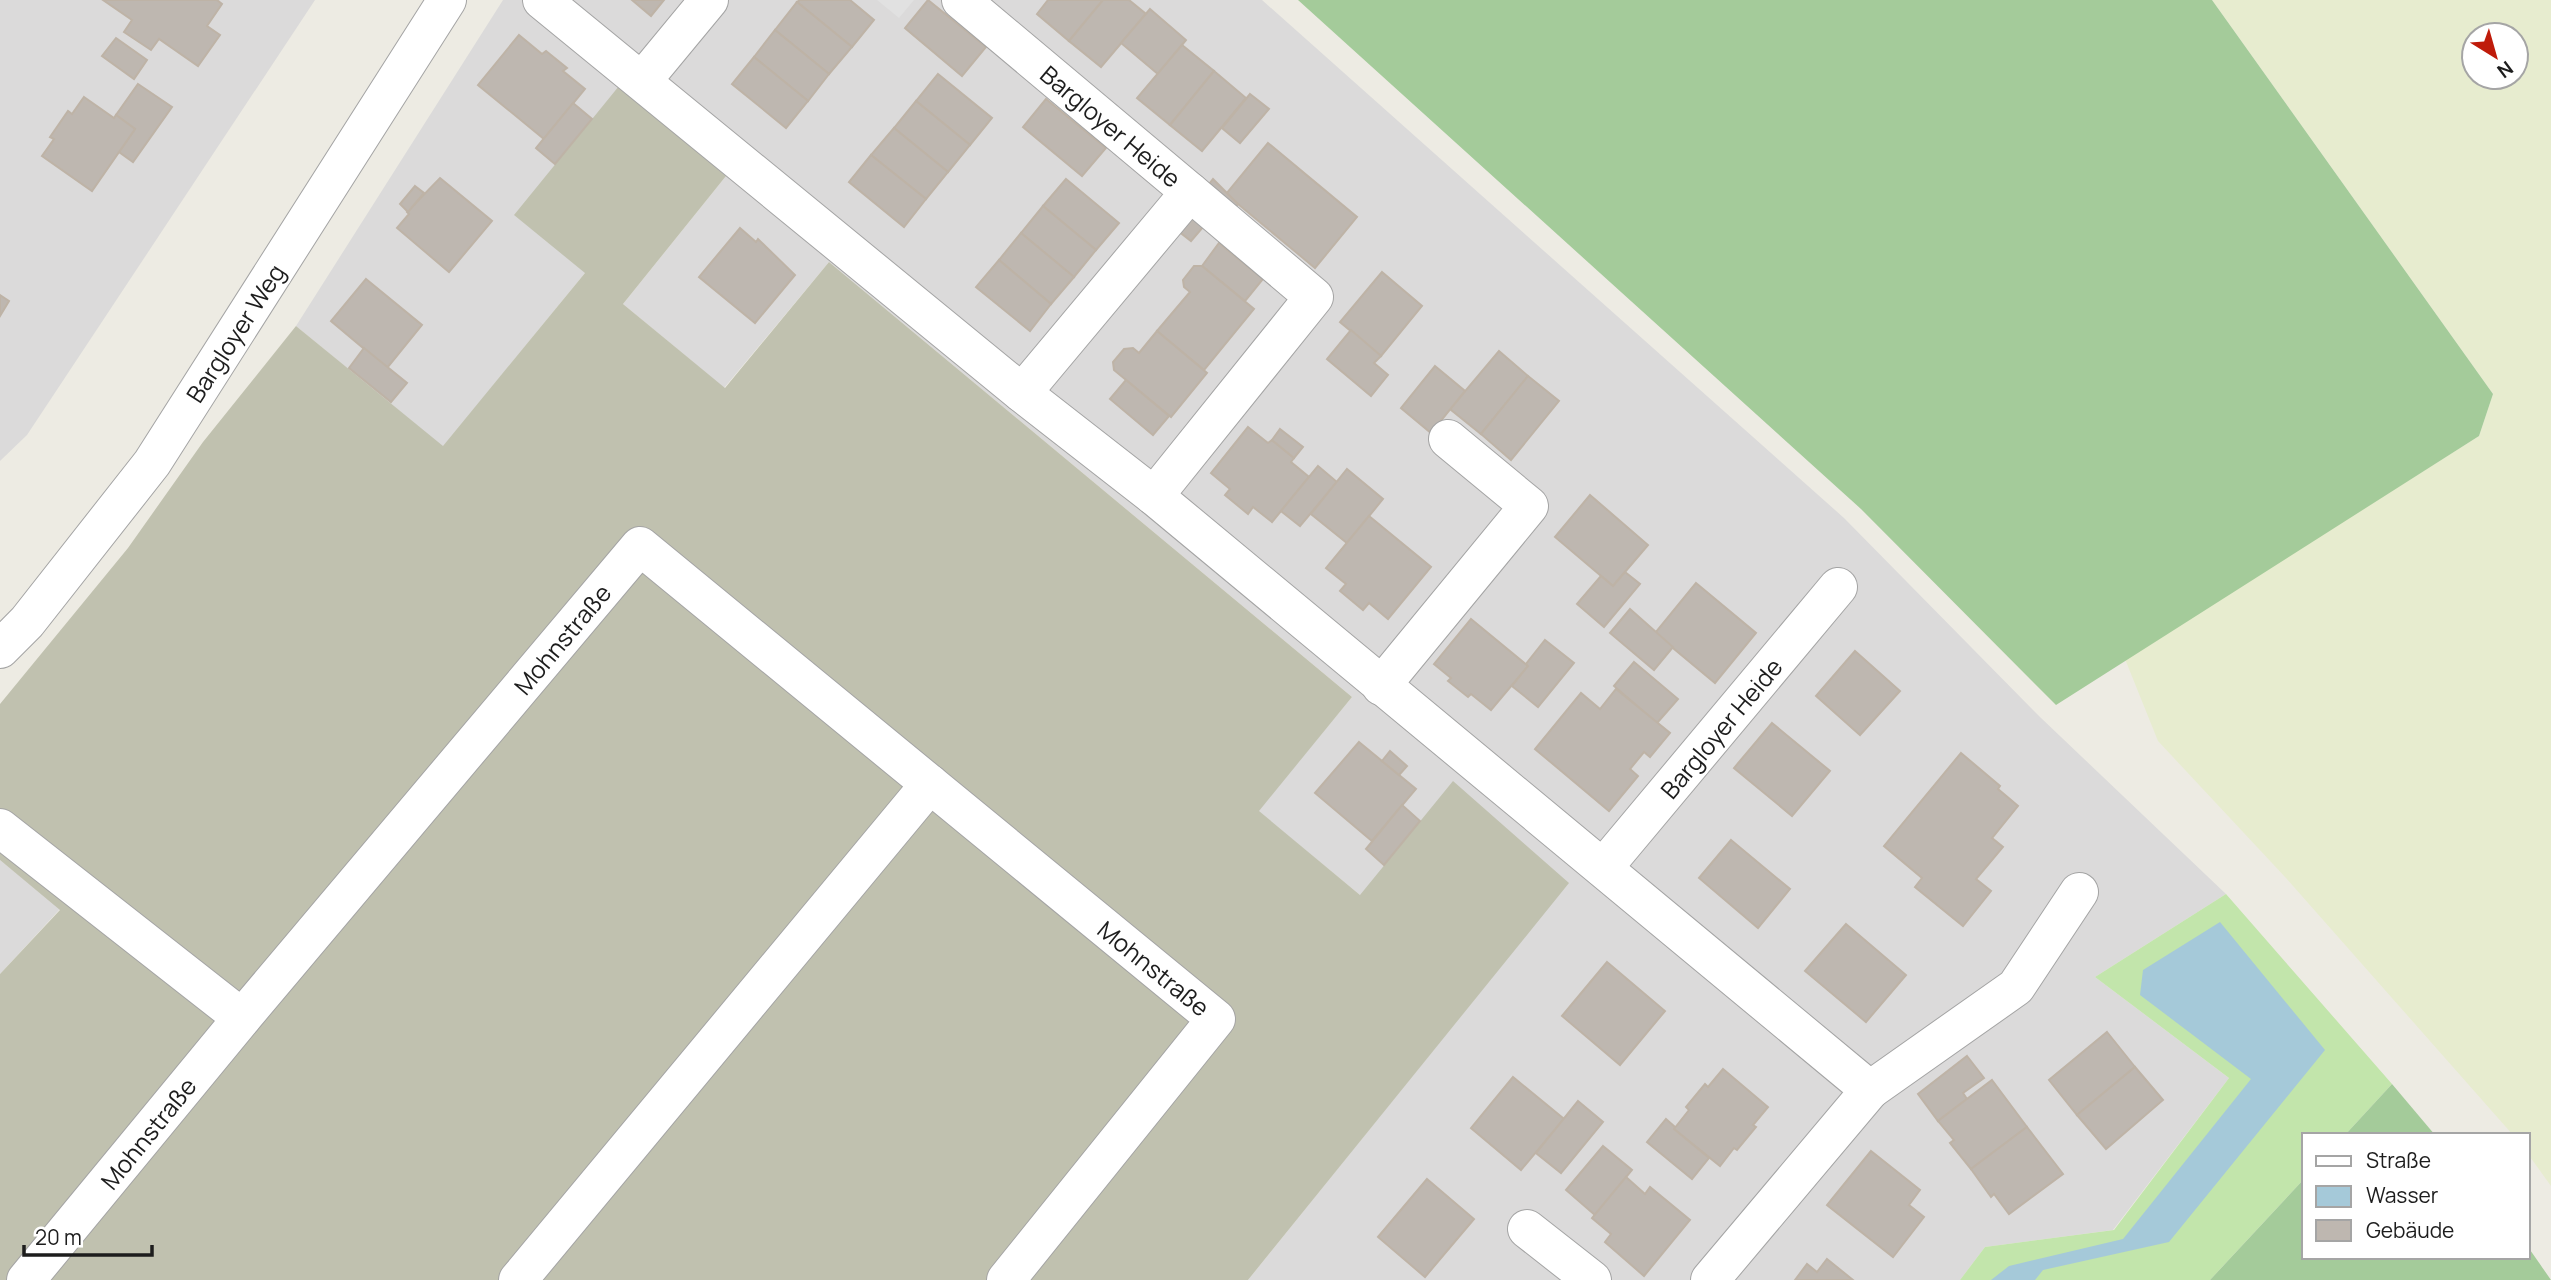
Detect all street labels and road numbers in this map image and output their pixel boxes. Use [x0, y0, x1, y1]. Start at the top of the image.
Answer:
street label: Bargloyer Heide [1034, 58, 1188, 194]
street label: Bargloyer Weg [178, 257, 292, 409]
street label: Mohnstraße [506, 577, 618, 701]
street label: Bargloyer Heide [1653, 651, 1789, 805]
street label: Mohnstraße [1091, 913, 1217, 1023]
street label: Mohnstraße [93, 1070, 203, 1196]

